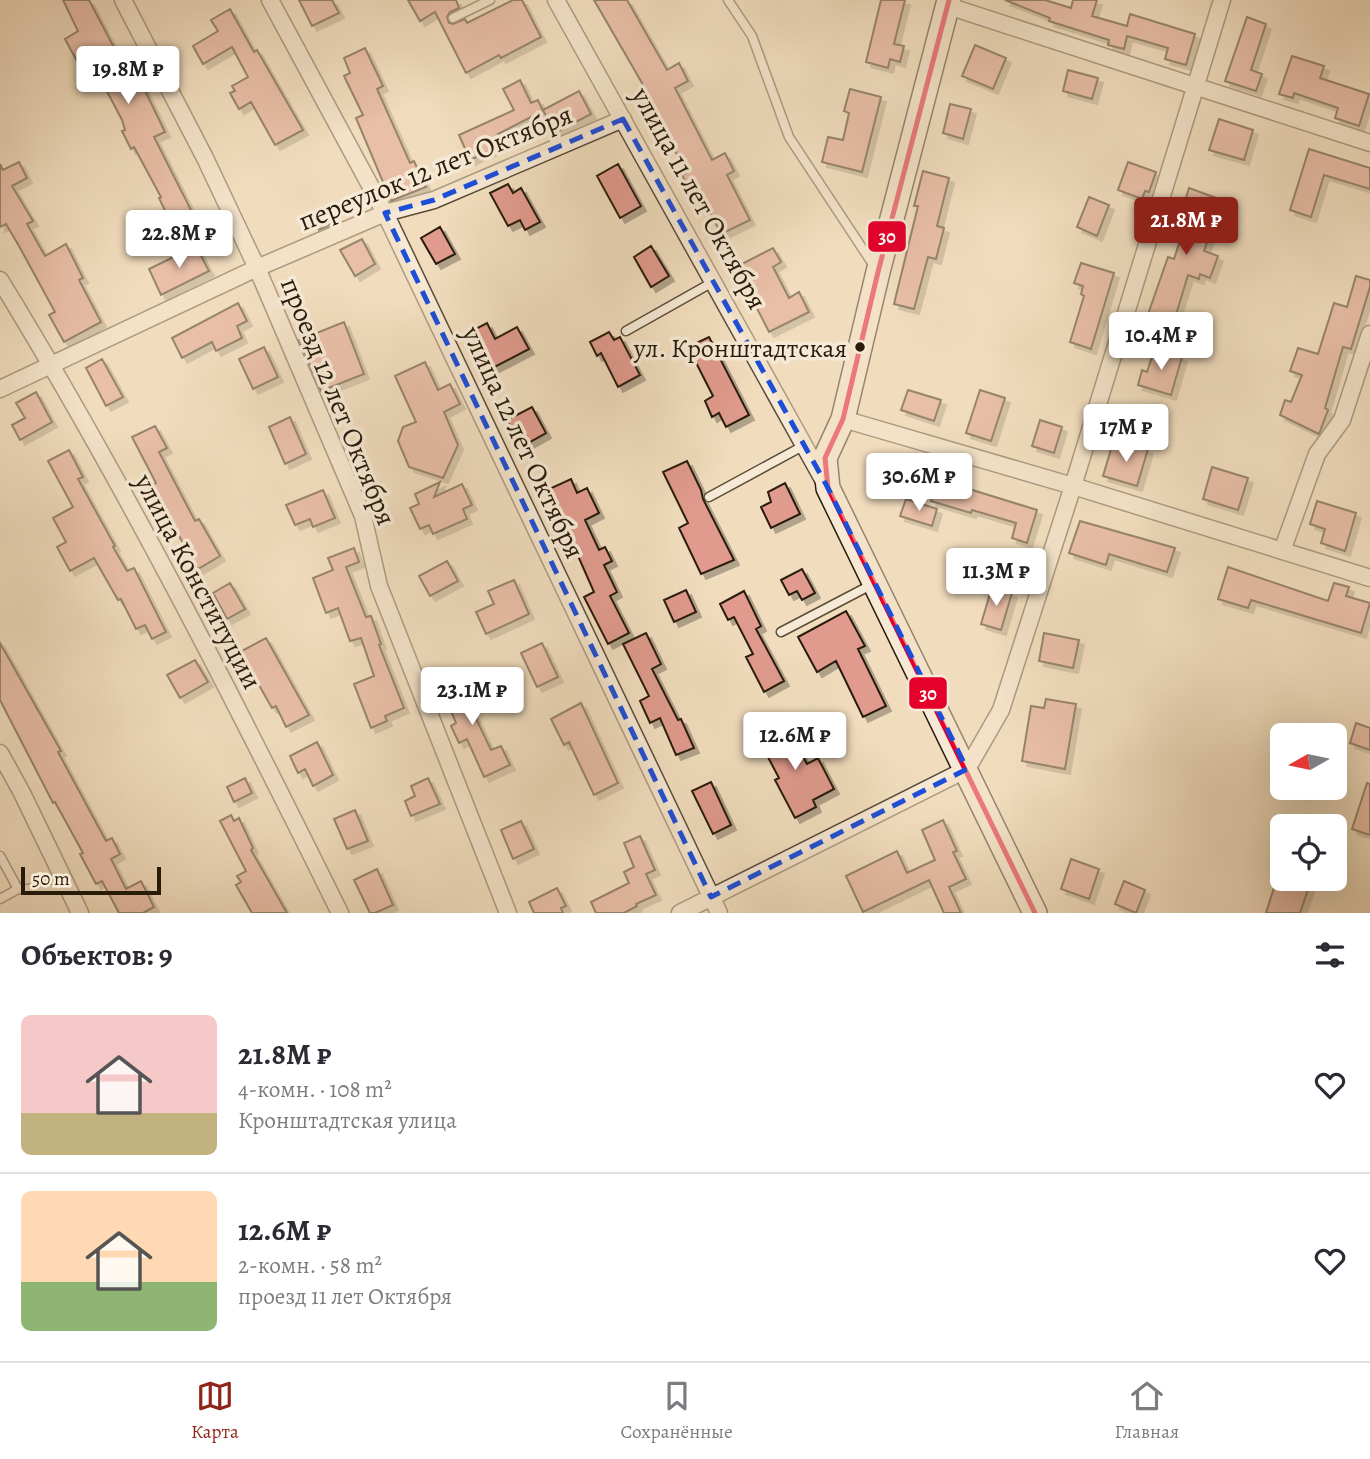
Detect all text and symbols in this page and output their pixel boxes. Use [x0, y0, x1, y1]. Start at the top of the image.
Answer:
pin: 19.8M ₽ [63, 46, 193, 106]
text: 19.8M ₽ [92, 53, 164, 84]
street label: улица 11 лет Октября [622, 80, 776, 316]
street label: переулок 12 лет Октября [293, 96, 578, 240]
pin: 21.8M ₽ [1121, 198, 1251, 257]
text: 21.8M ₽ [1150, 204, 1222, 235]
pin: 22.8M ₽ [114, 210, 244, 270]
text: 22.8M ₽ [142, 217, 216, 248]
line badge: 30 [867, 220, 907, 253]
text: 30 [878, 224, 896, 250]
street label: проезд 12 лет Октября [271, 272, 405, 531]
pin: 10.4M ₽ [1096, 312, 1226, 372]
street label: улица 12 лет Октября [452, 319, 594, 565]
text: 10.4M ₽ [1125, 319, 1197, 350]
place label: ул. Кронштадтская [633, 331, 847, 366]
marker: ул. Кронштадтская [853, 340, 867, 354]
pin: 17M ₽ [1077, 405, 1175, 464]
text: 17M ₽ [1099, 411, 1153, 442]
pin: 30.6M ₽ [854, 454, 984, 513]
text: 30.6M ₽ [882, 460, 956, 491]
street label: улица Конституции [125, 466, 271, 696]
pin: 11.3M ₽ [931, 548, 1061, 608]
text: 11.3M ₽ [962, 555, 1030, 586]
pin: 23.1M ₽ [407, 668, 537, 727]
text: 23.1M ₽ [437, 674, 507, 705]
line badge: 30 [908, 676, 948, 710]
text: 30 [919, 681, 937, 707]
pin: 12.6M ₽ [730, 712, 860, 772]
text: 12.6M ₽ [759, 719, 831, 750]
north arrow [1270, 723, 1348, 800]
map controls [1270, 723, 1347, 891]
button: locate [1270, 814, 1347, 891]
scale bar [21, 864, 161, 896]
text: 50 m [32, 866, 70, 892]
text: Объектов: 9 [21, 935, 173, 975]
icon: filters [1311, 936, 1349, 974]
text: 21.8M ₽ [238, 1034, 332, 1074]
icon: home [77, 1043, 161, 1127]
icon: heart [1311, 1066, 1349, 1104]
text: 4-комн. · 108 m² [238, 1074, 392, 1105]
text: Кронштадтская улица [238, 1105, 457, 1136]
text: 12.6M ₽ [238, 1210, 331, 1250]
icon: home [77, 1219, 161, 1303]
icon: heart [1311, 1242, 1349, 1280]
text: 2-комн. · 58 m² [238, 1250, 382, 1281]
text: проезд 11 лет Октября [238, 1281, 452, 1312]
tab: Карта [191, 1377, 239, 1445]
tab: Сохранённые [621, 1377, 733, 1445]
tab: Главная [1114, 1377, 1179, 1445]

